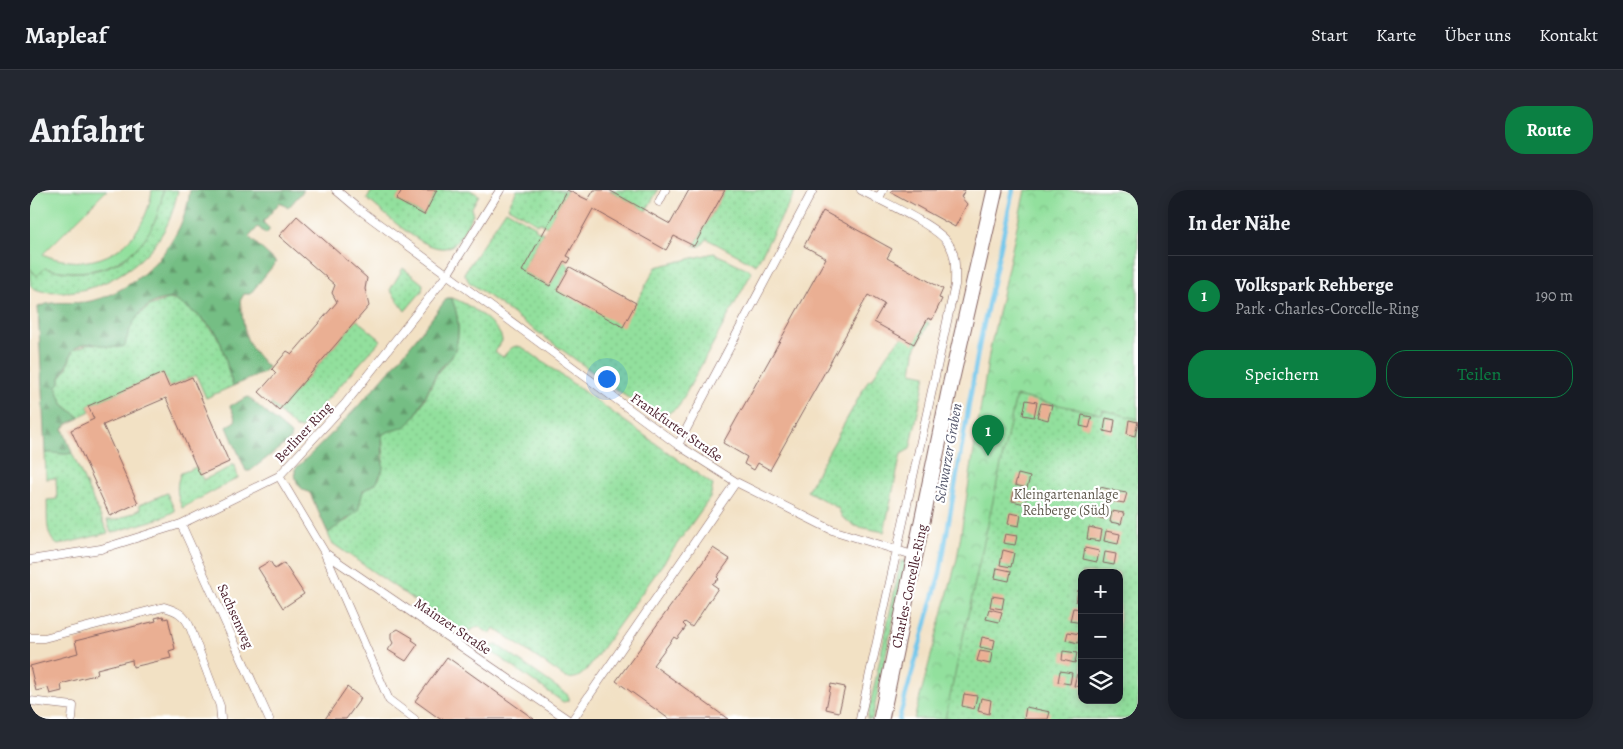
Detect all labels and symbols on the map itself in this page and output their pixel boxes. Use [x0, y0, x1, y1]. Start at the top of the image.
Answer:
your location [594, 366, 620, 392]
street label: Frankfurter Straße [627, 389, 726, 466]
street label: Berliner Ring [270, 398, 336, 467]
water label: Schwarzer Graben [929, 402, 967, 504]
pin: 1 [972, 415, 1004, 456]
park label: Kleingartenanlage Rehberge (Süd) [1014, 485, 1118, 520]
street label: Charles-Corcelle-Ring [887, 522, 932, 650]
street label: Sachsenweg [213, 581, 258, 652]
street label: Mainzer Straße [410, 594, 495, 659]

